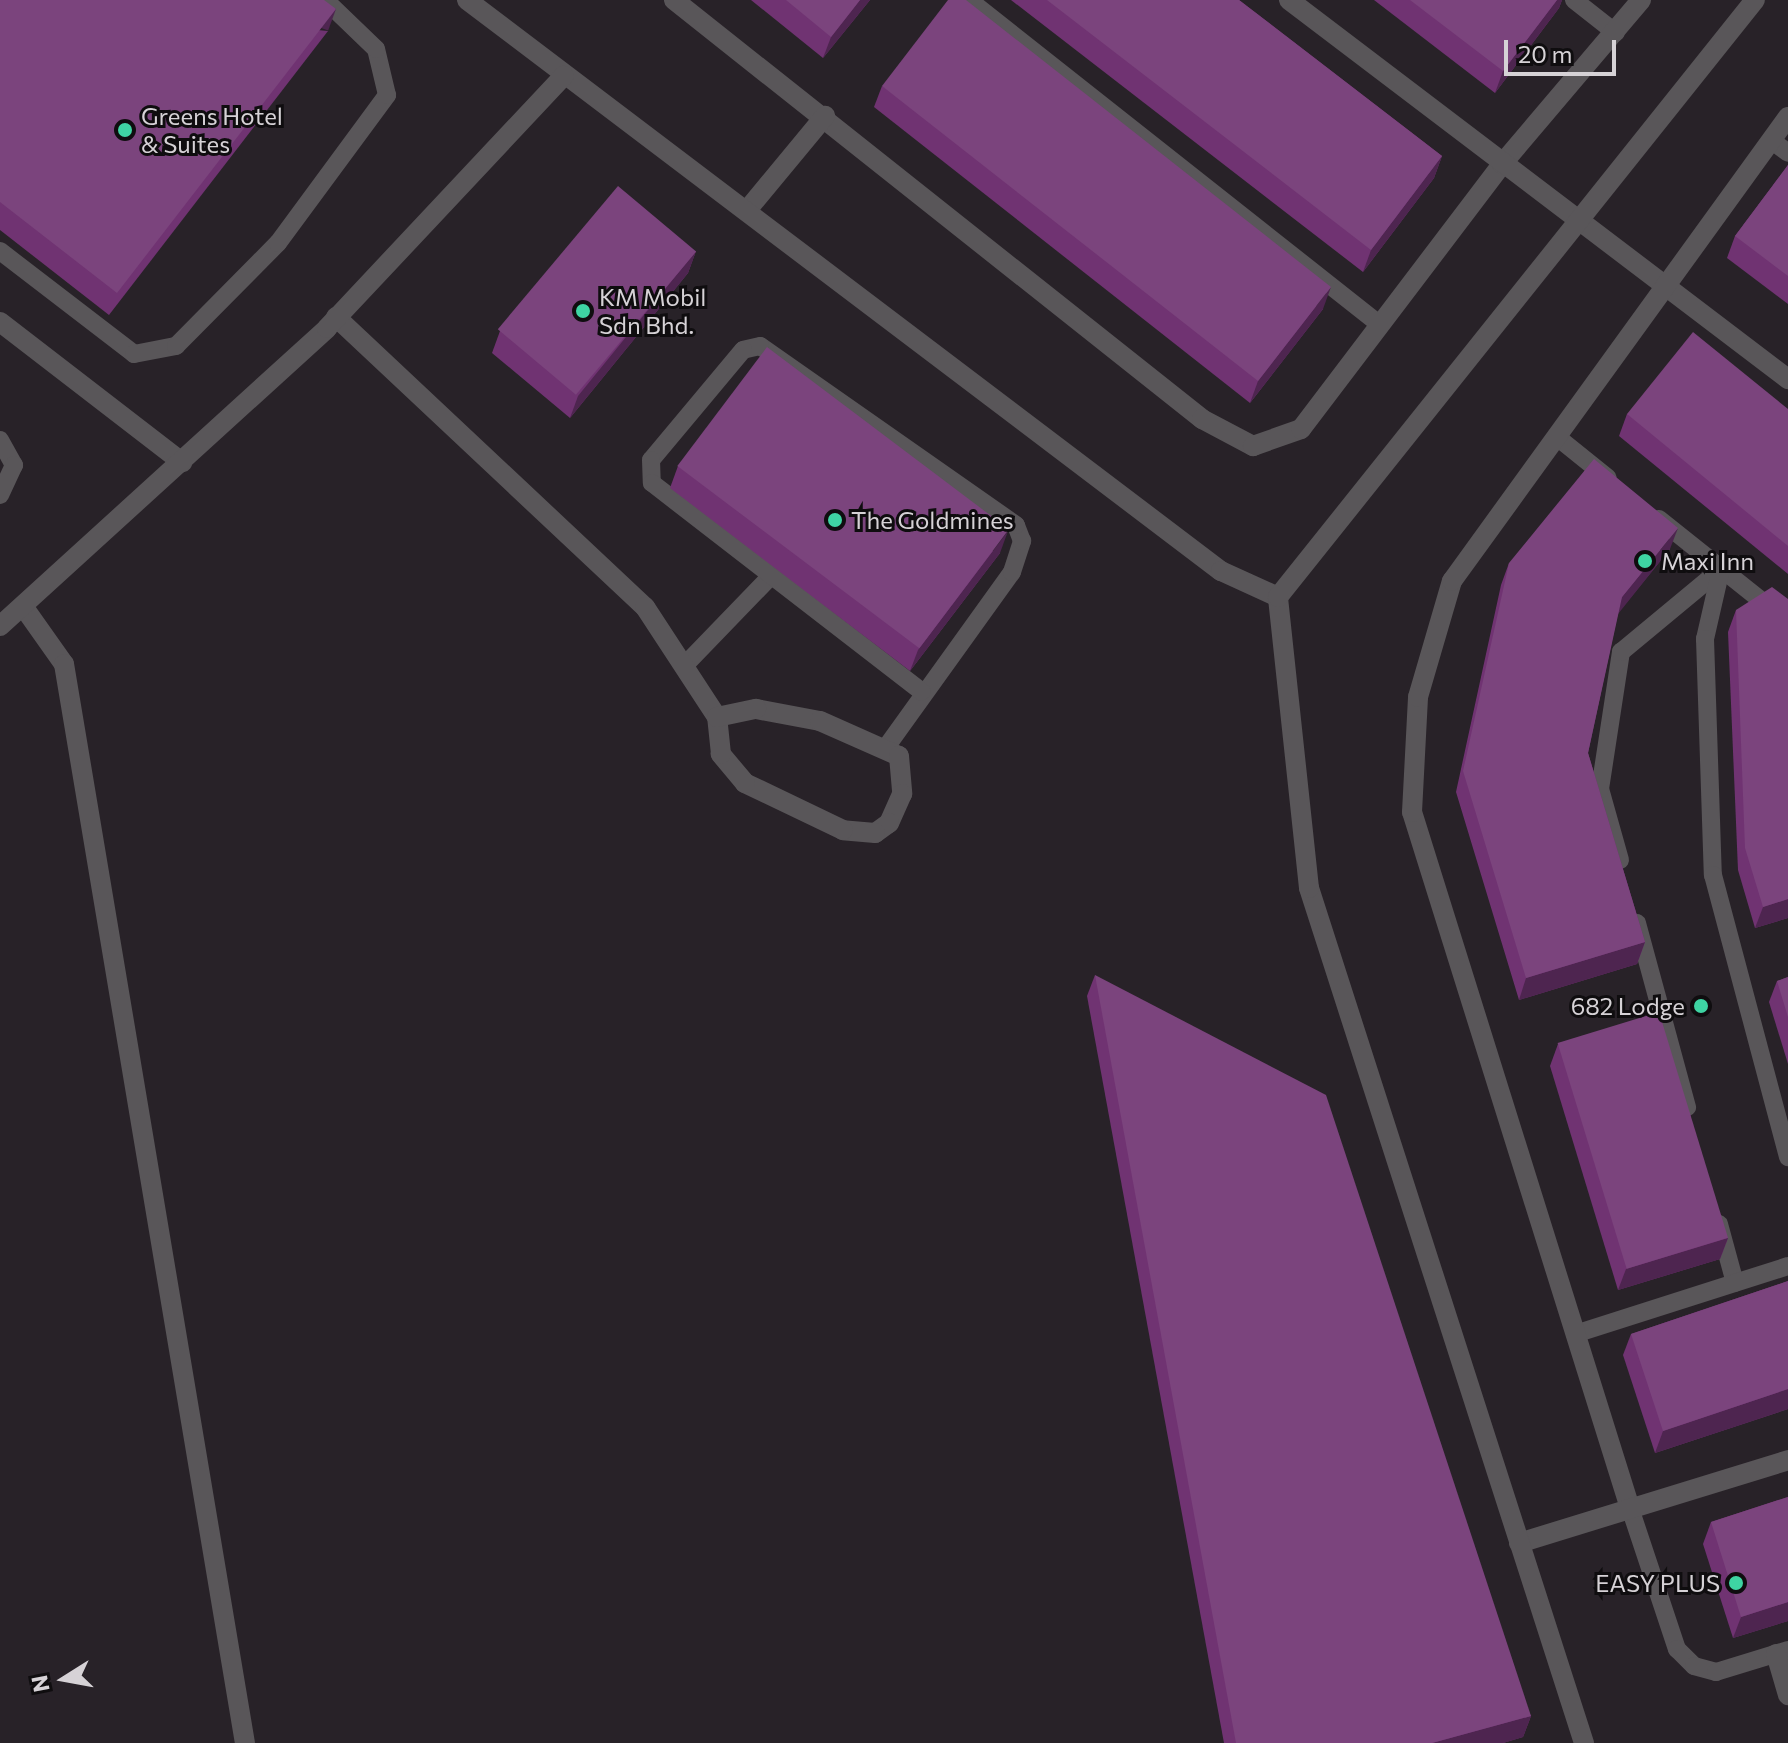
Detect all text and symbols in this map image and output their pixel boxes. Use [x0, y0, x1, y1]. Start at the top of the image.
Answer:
scale bar [1508, 24, 1620, 74]
text: 20 m [1518, 39, 1572, 68]
place label: Greens Hotel & Suites [141, 102, 283, 158]
marker: Greens Hotel & Suites [116, 121, 134, 139]
place label: KM Mobil Sdn Bhd. [599, 283, 706, 339]
marker: KM Mobil Sdn Bhd. [574, 302, 592, 320]
place label: The Goldmines [851, 506, 1014, 534]
marker: The Goldmines [826, 511, 844, 529]
place label: Maxi Inn [1661, 547, 1754, 575]
marker: Maxi Inn [1636, 552, 1654, 570]
place label: 682 Lodge [1571, 992, 1685, 1020]
marker: 682 Lodge [1692, 997, 1710, 1015]
place label: EASY PLUS [1595, 1569, 1720, 1597]
marker: EASY PLUS [1727, 1574, 1745, 1592]
north arrow [24, 1639, 104, 1719]
text: N [25, 1673, 55, 1694]

